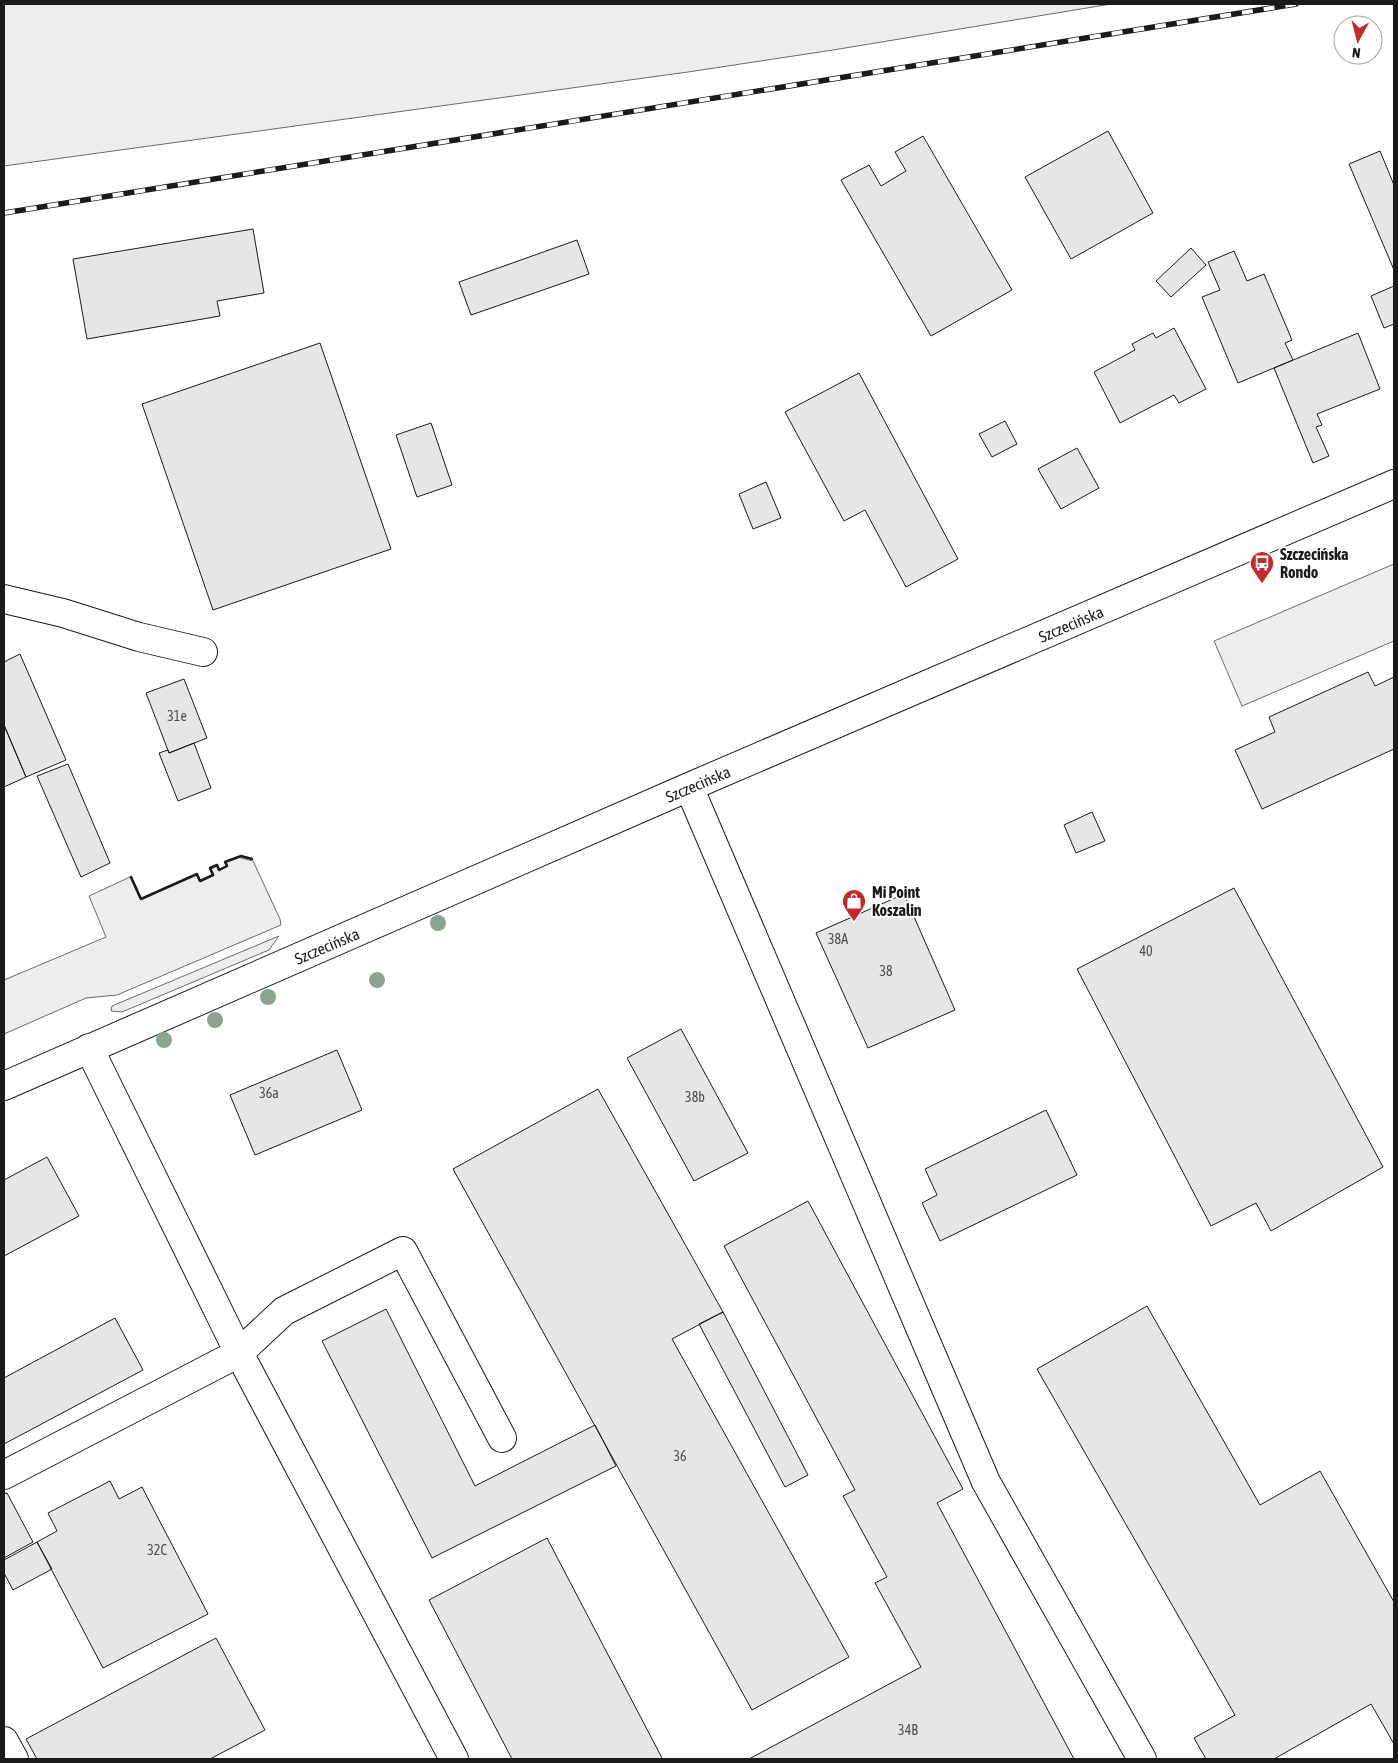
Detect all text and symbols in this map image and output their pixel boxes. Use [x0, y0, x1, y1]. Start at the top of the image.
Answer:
north arrow [1333, 15, 1383, 65]
text: N [1351, 44, 1361, 61]
place label: Szczecińska Rondo [1280, 545, 1349, 581]
bus stop icon: Szczecińska Rondo [1249, 550, 1275, 584]
street label: Szczecińska [1036, 602, 1106, 646]
house number: 31e [167, 708, 187, 724]
street label: Szczecińska [663, 762, 733, 806]
place label: Mi Point Koszalin [872, 883, 922, 919]
shop icon: Mi Point Koszalin [841, 888, 867, 922]
street label: Szczecińska [292, 924, 362, 968]
house number: 38A [828, 931, 848, 947]
house number: 40 [1139, 943, 1153, 959]
house number: 38 [879, 963, 893, 979]
house number: 36a [259, 1085, 279, 1101]
house number: 38b [685, 1089, 705, 1105]
house number: 36 [673, 1448, 687, 1464]
house number: 32C [147, 1542, 167, 1558]
house number: 34B [898, 1722, 918, 1738]

